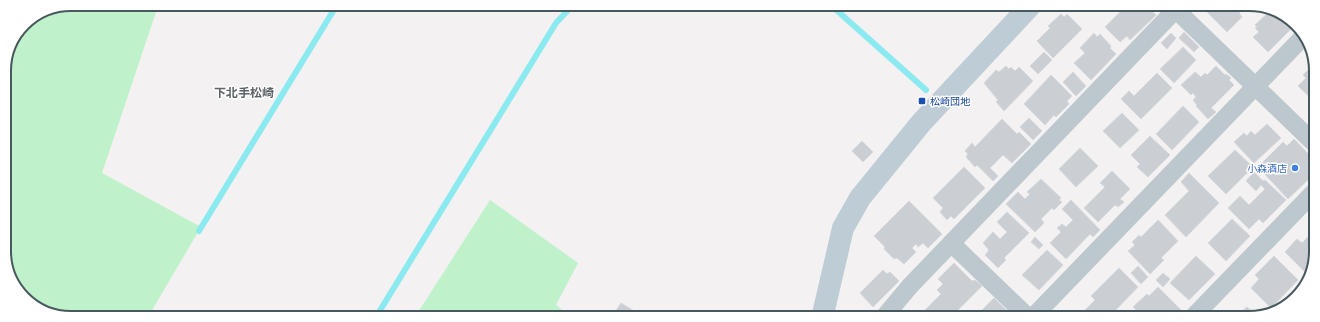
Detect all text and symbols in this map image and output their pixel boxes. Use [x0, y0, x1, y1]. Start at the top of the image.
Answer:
district label: 下北手松崎 [214, 86, 274, 100]
marker: 松崎団地 [917, 96, 927, 106]
place label: 松崎団地 [930, 96, 971, 107]
place label: 小森酒店 [1247, 163, 1287, 174]
marker: 小森酒店 [1290, 163, 1300, 173]

